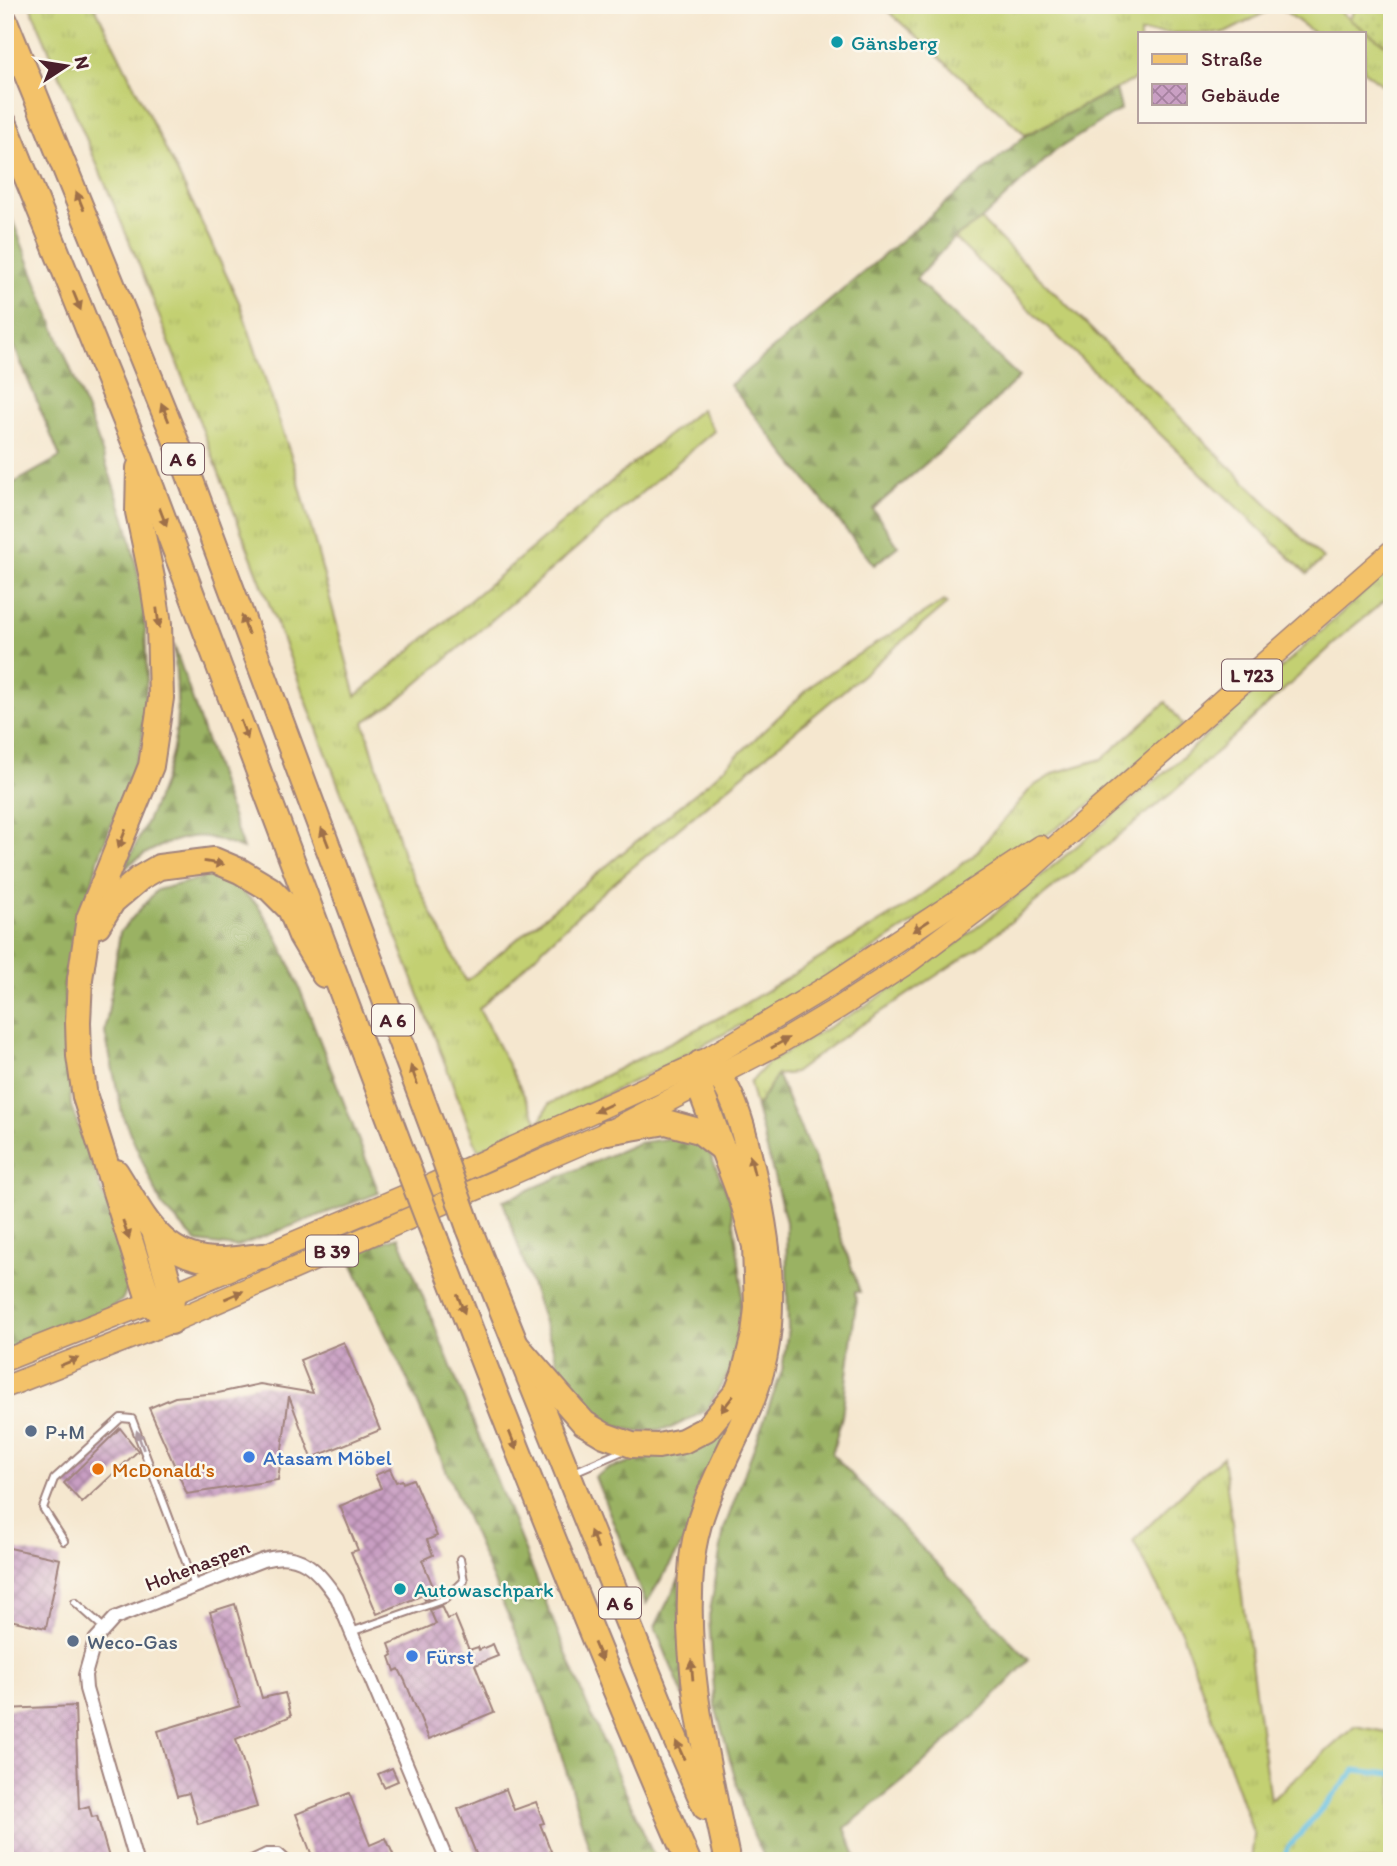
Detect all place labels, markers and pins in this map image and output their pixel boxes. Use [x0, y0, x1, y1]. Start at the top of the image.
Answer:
place label: Gänsberg [851, 30, 938, 55]
marker: Gänsberg [829, 34, 845, 50]
place label: P+M [45, 1419, 85, 1444]
marker: P+M [23, 1423, 39, 1439]
place label: Atasam Möbel [263, 1445, 392, 1470]
marker: Atasam Möbel [241, 1449, 257, 1465]
place label: McDonald's [112, 1457, 215, 1482]
marker: McDonald's [90, 1461, 106, 1477]
place label: Autowaschpark [414, 1577, 554, 1602]
marker: Autowaschpark [392, 1581, 408, 1597]
place label: Weco-Gas [87, 1629, 178, 1654]
marker: Weco-Gas [65, 1633, 81, 1649]
place label: Fürst [426, 1644, 474, 1669]
marker: Fürst [404, 1648, 420, 1664]

